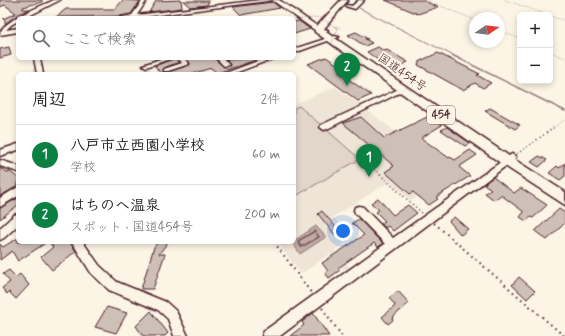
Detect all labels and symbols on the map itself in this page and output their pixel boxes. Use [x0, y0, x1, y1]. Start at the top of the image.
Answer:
north arrow [469, 12, 505, 48]
street label: 国道454号 [374, 50, 430, 96]
pin: 2 [334, 53, 360, 86]
road number: 454 [427, 106, 455, 124]
pin: 1 [356, 144, 382, 177]
your location [333, 221, 353, 241]

